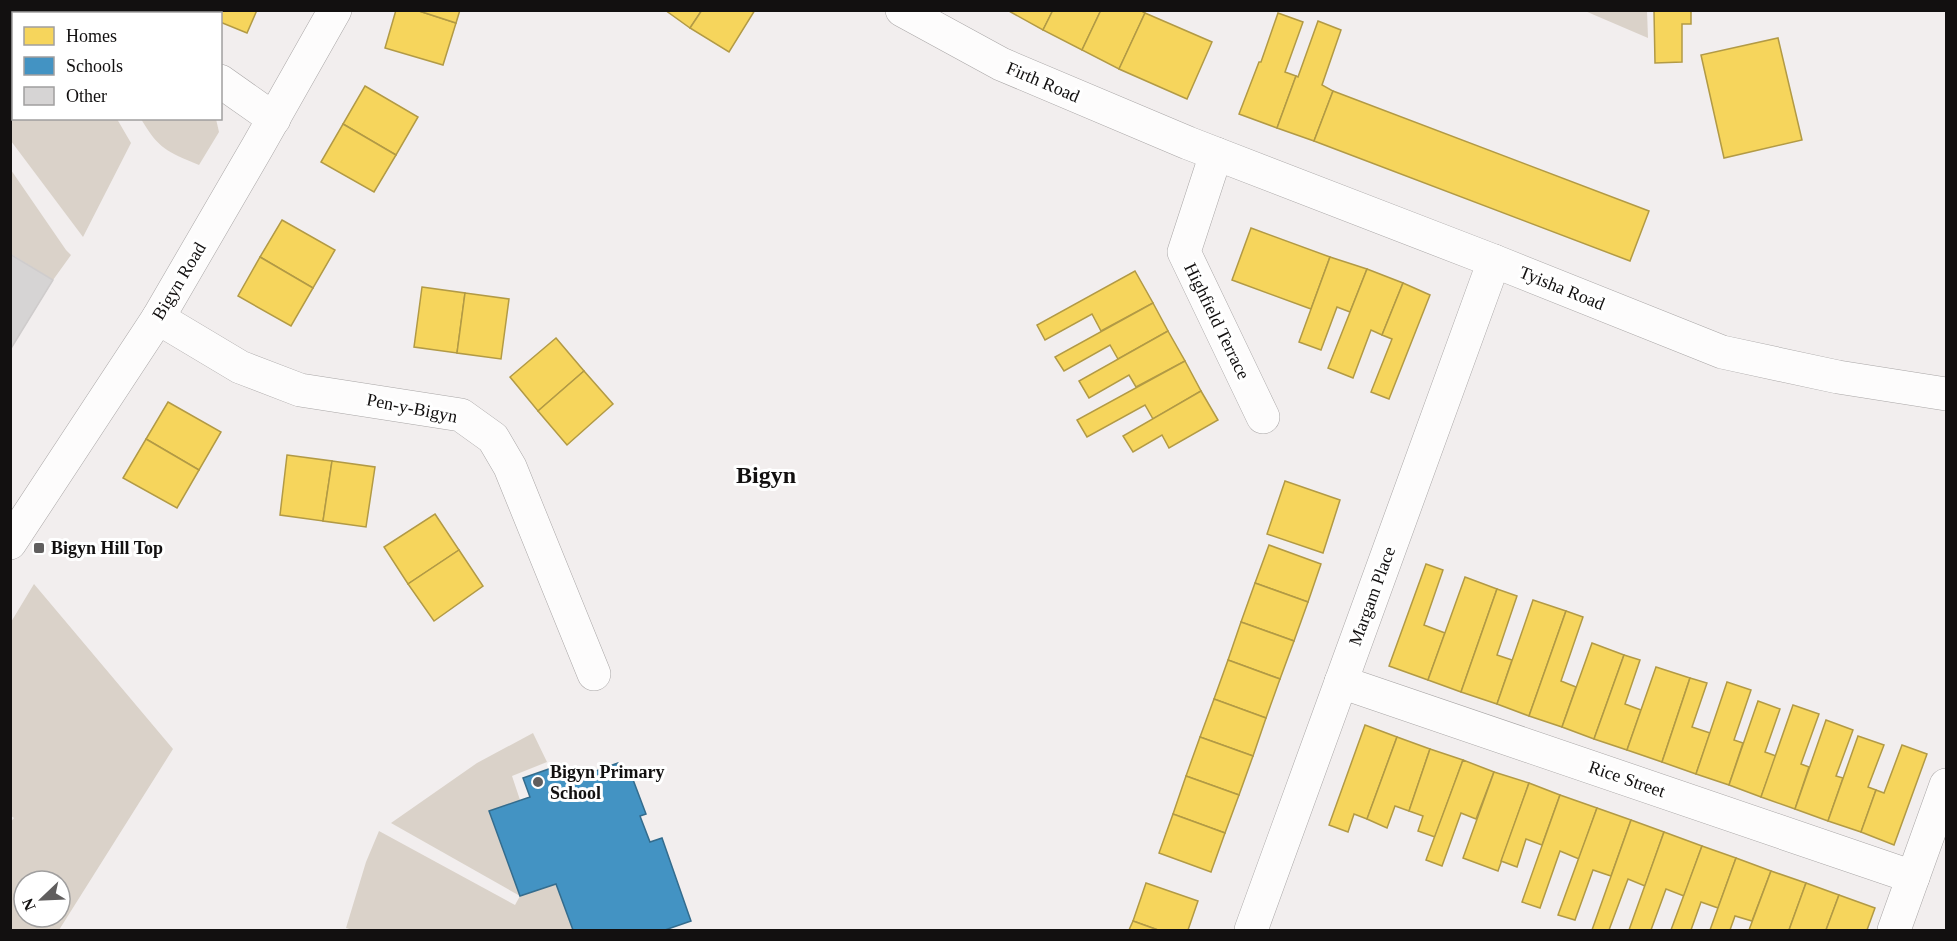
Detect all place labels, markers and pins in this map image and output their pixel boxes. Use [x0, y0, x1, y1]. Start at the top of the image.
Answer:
place label: Bigyn Hill Top [51, 538, 163, 558]
marker: Bigyn Hill Top [32, 541, 46, 555]
place label: Bigyn Primary School [550, 762, 665, 803]
marker: Bigyn Primary School [531, 775, 545, 789]

